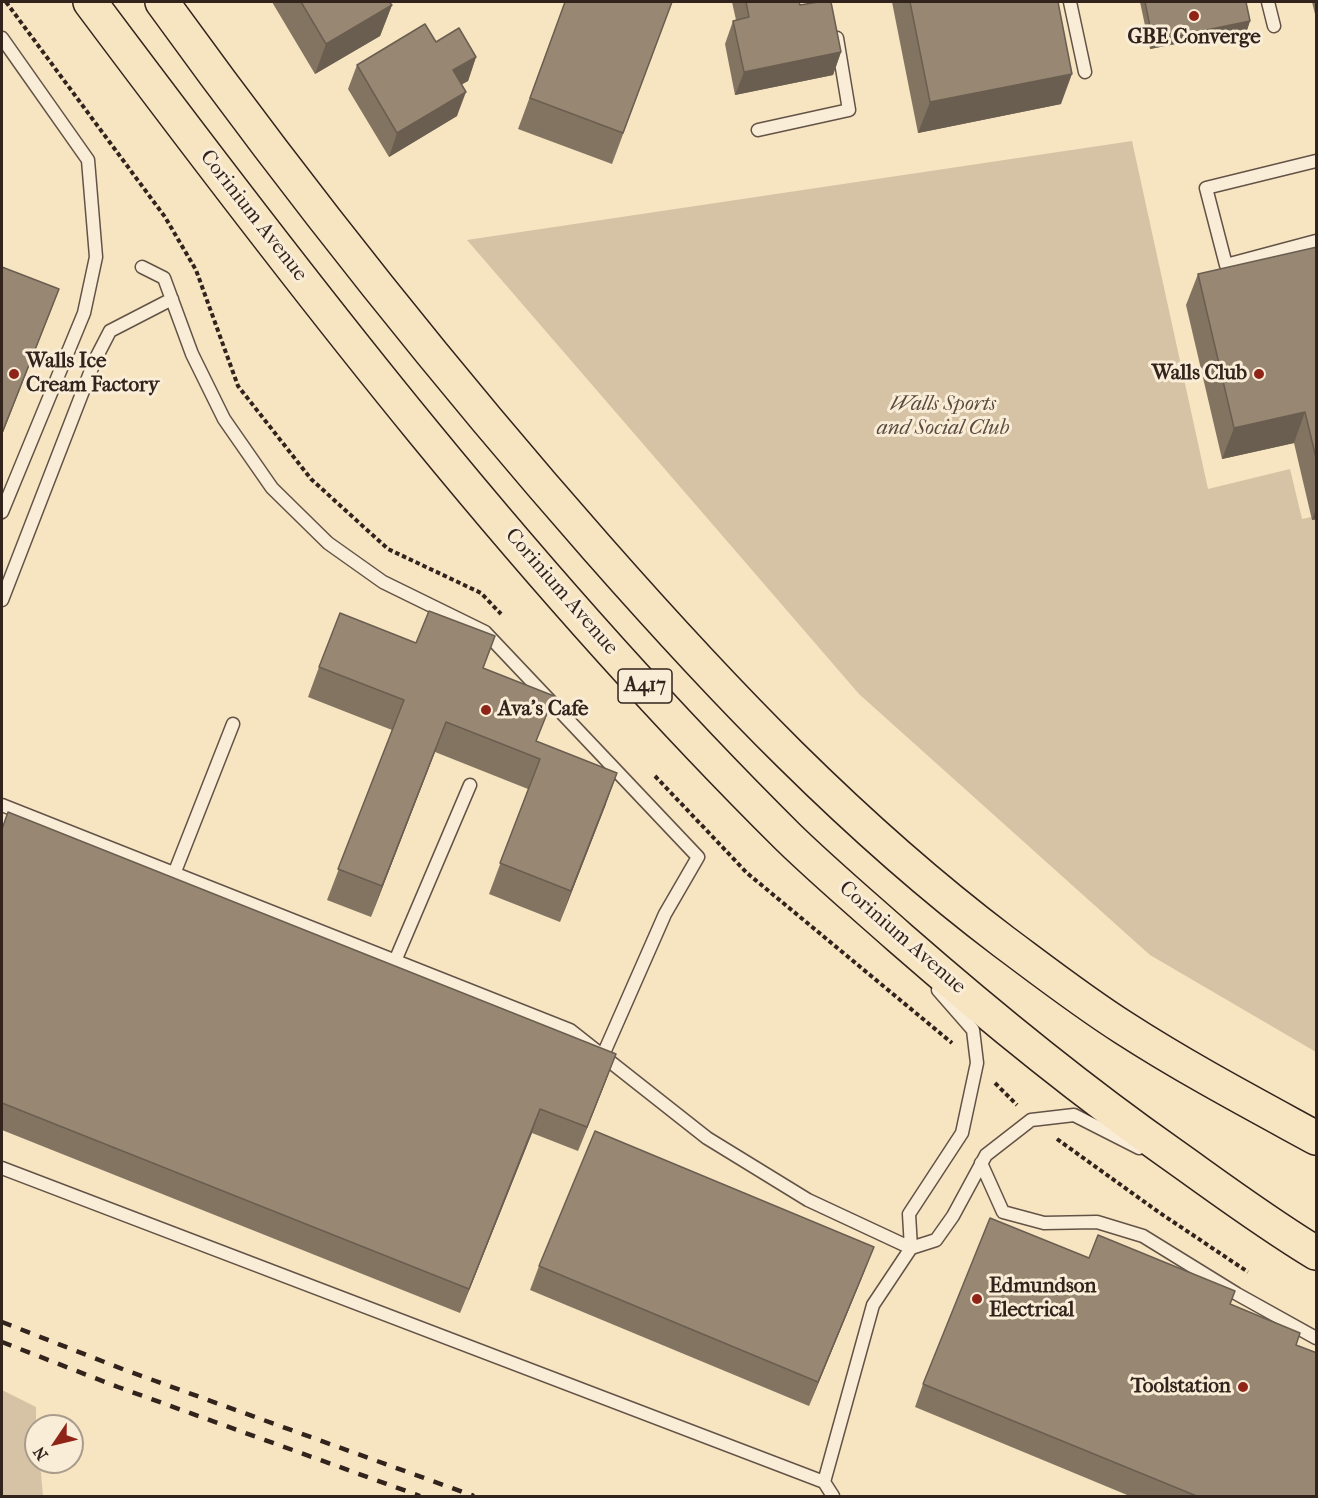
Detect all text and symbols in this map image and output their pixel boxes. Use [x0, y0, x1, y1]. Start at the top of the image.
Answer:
marker: GBE Converge [1187, 9, 1201, 23]
place label: GBE Converge [1127, 25, 1261, 51]
street label: Corinium Avenue [194, 145, 312, 287]
place label: Walls Ice Cream Factory [26, 349, 159, 399]
place label: Walls Club [1152, 361, 1247, 387]
marker: Walls Ice Cream Factory [7, 367, 21, 381]
marker: Walls Club [1252, 367, 1266, 381]
park label: Walls Sports and Social Club [877, 392, 1009, 442]
street label: Corinium Avenue [499, 523, 623, 661]
road number: A417 [618, 669, 672, 703]
place label: Ava's Cafe [498, 697, 588, 723]
marker: Ava's Cafe [479, 703, 493, 717]
street label: Corinium Avenue [833, 876, 971, 1000]
place label: Edmundson Electrical [989, 1274, 1096, 1324]
marker: Edmundson Electrical [970, 1292, 984, 1306]
place label: Toolstation [1131, 1374, 1231, 1400]
marker: Toolstation [1236, 1380, 1250, 1394]
north arrow [24, 1414, 84, 1474]
text: N [29, 1443, 52, 1464]

